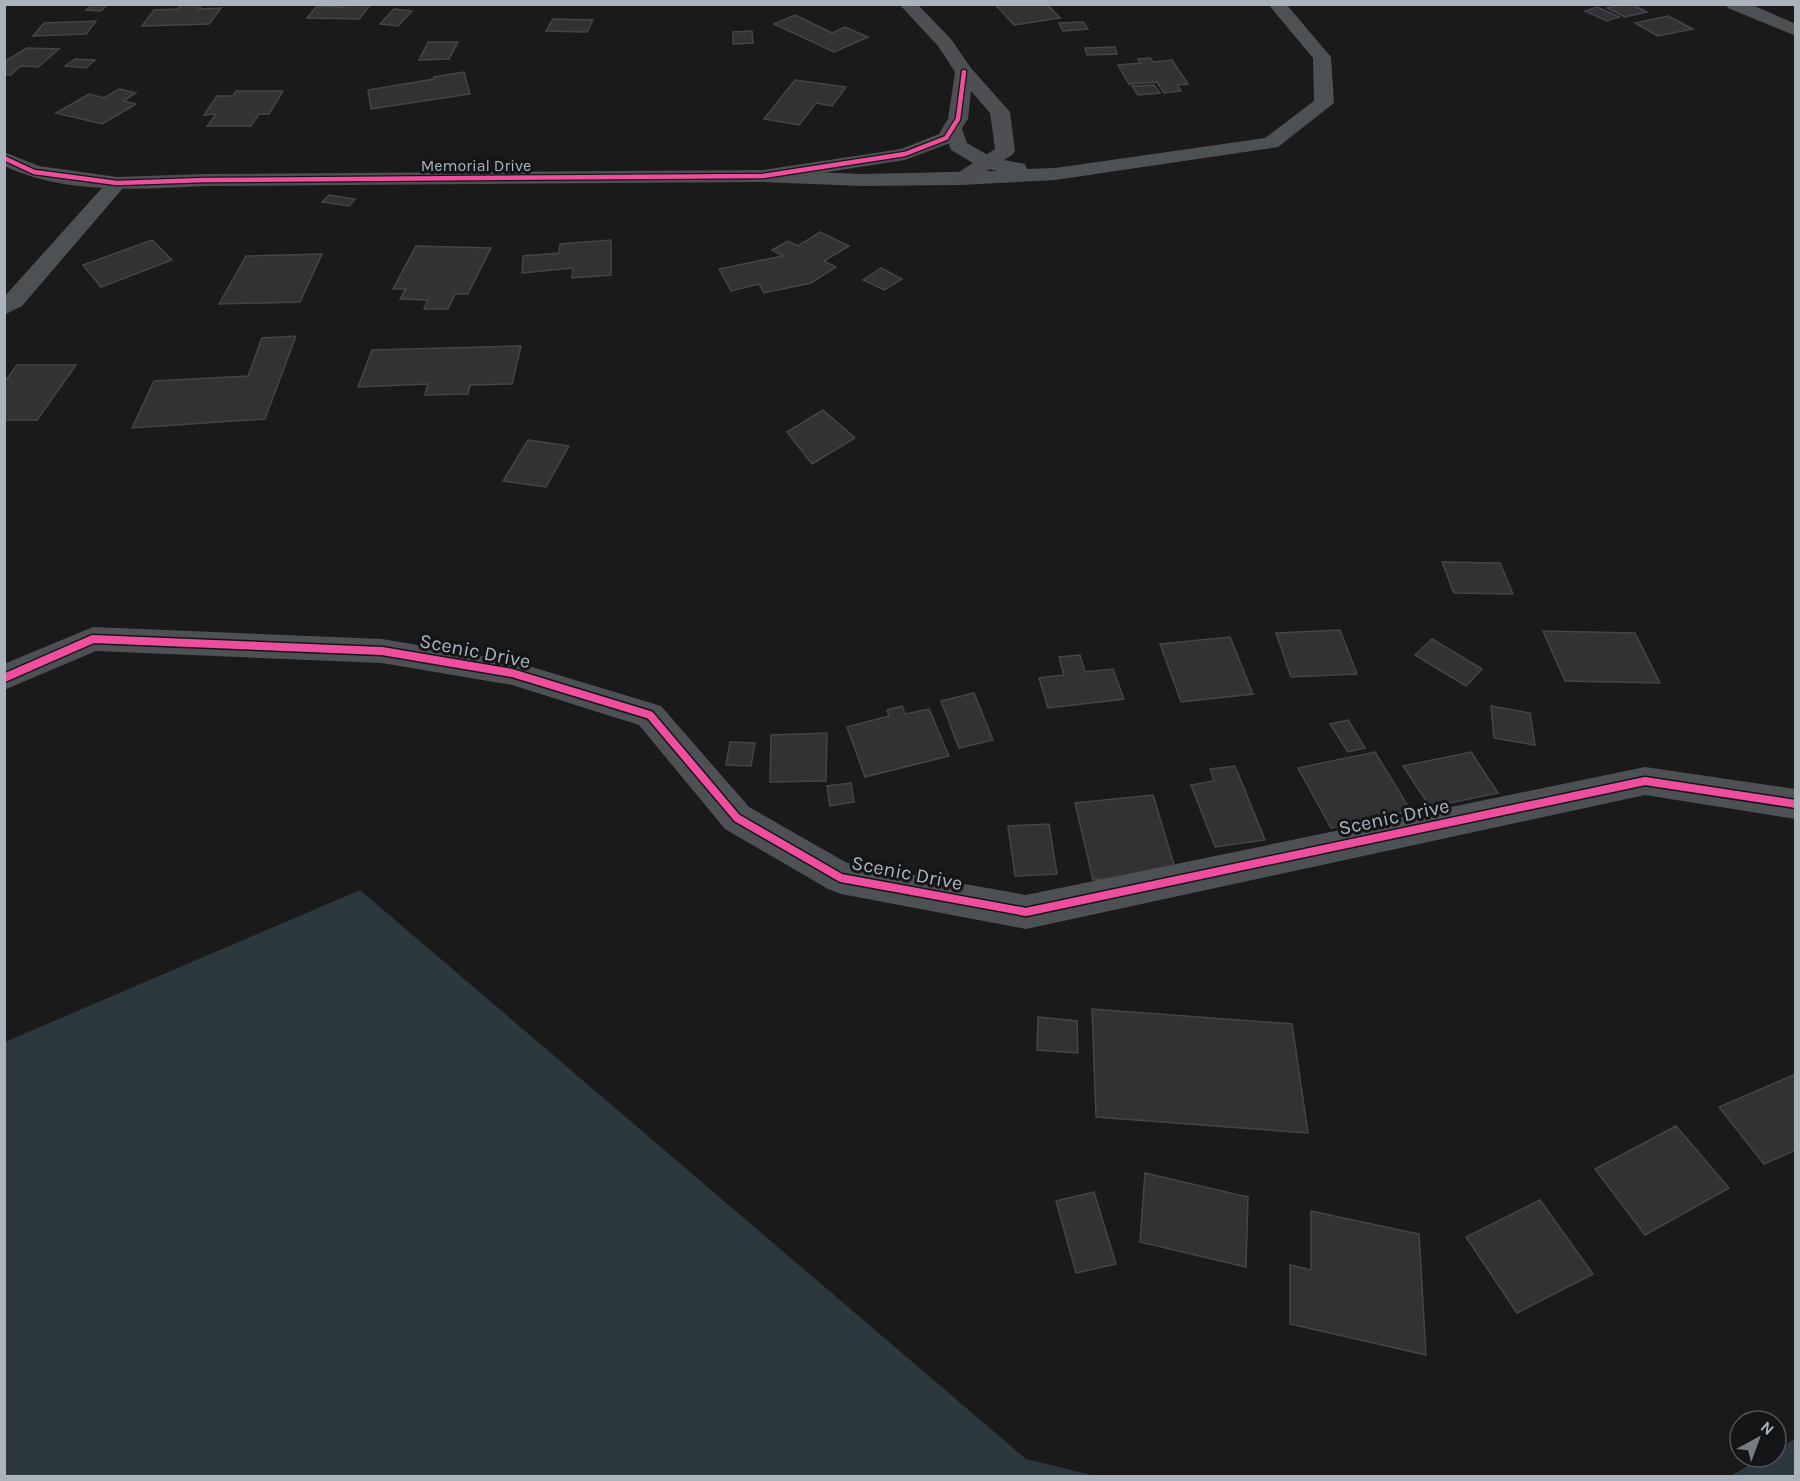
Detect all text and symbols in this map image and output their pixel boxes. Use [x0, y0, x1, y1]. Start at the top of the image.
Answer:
street label: Memorial Drive [421, 156, 531, 175]
street label: Scenic Drive [418, 629, 532, 673]
street label: Scenic Drive [1337, 794, 1451, 840]
street label: Scenic Drive [850, 851, 964, 895]
north arrow [1728, 1409, 1788, 1469]
text: N [1757, 1417, 1778, 1439]

